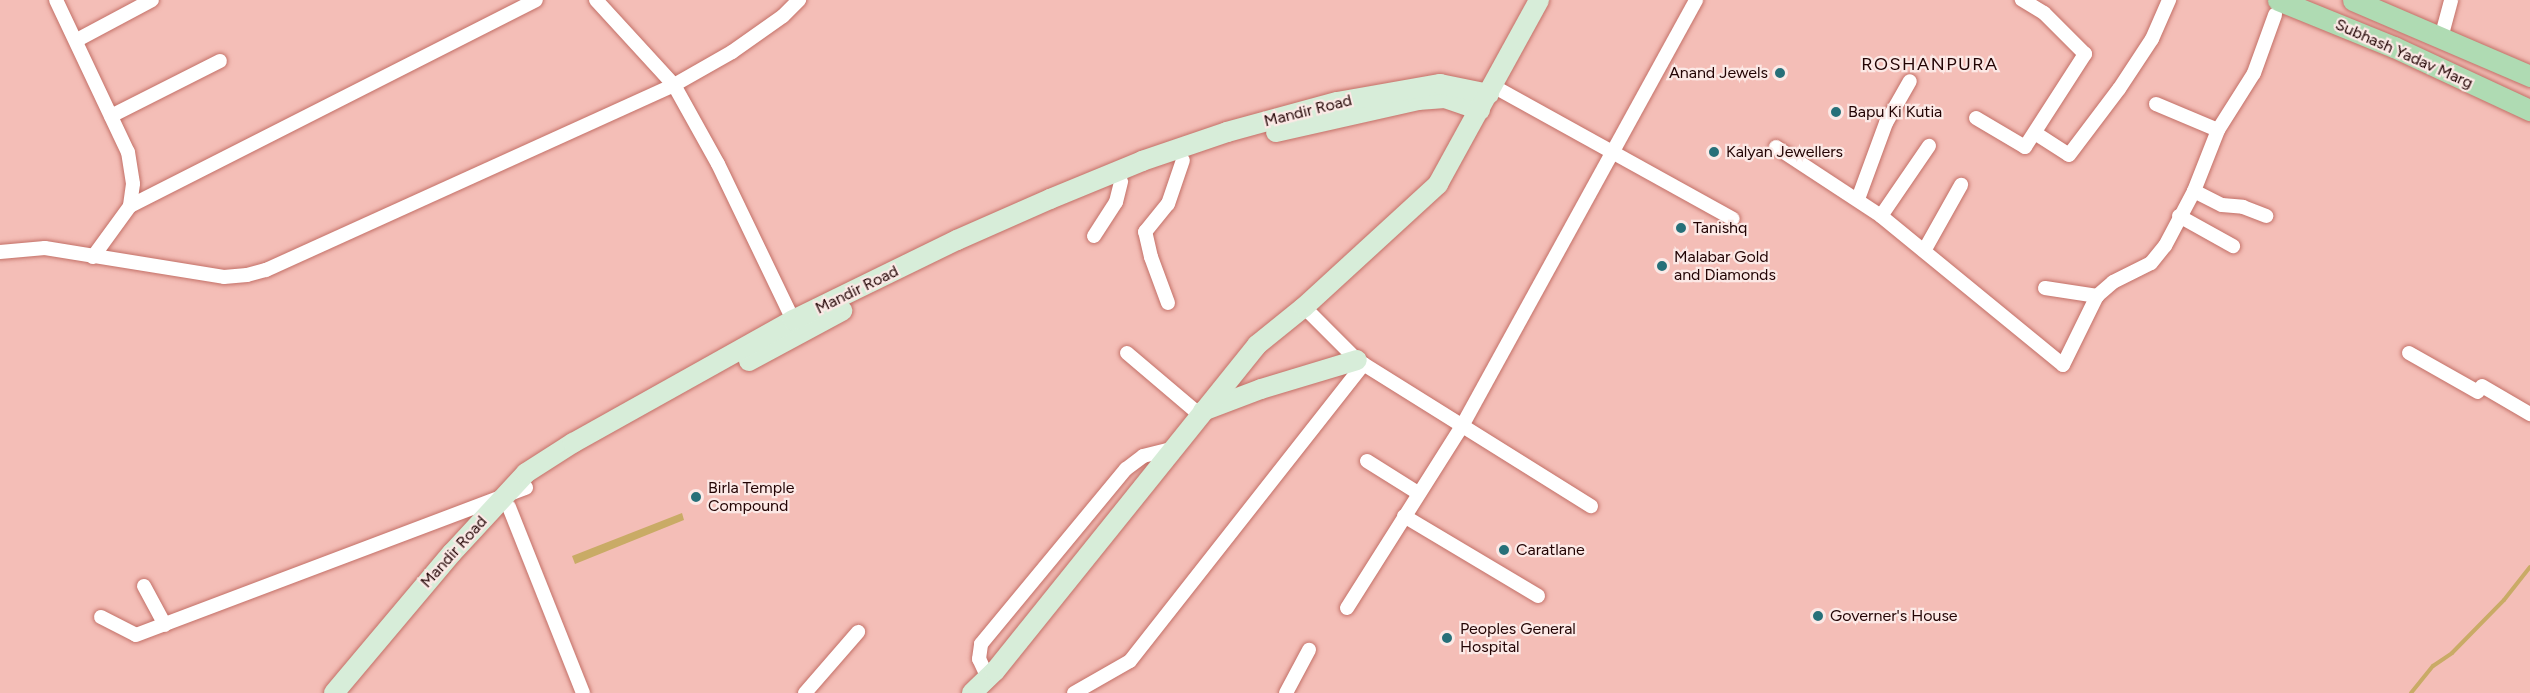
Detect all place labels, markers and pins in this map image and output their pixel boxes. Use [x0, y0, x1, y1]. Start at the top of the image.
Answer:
place label: Anand Jewels [1669, 63, 1768, 83]
marker: Anand Jewels [1773, 66, 1787, 80]
place label: Bapu Ki Kutia [1848, 102, 1942, 122]
marker: Bapu Ki Kutia [1829, 105, 1843, 119]
place label: Kalyan Jewellers [1726, 142, 1843, 162]
marker: Kalyan Jewellers [1707, 145, 1721, 159]
place label: Tanishq [1693, 218, 1747, 238]
marker: Tanishq [1674, 221, 1688, 235]
place label: Malabar Gold and Diamonds [1674, 247, 1776, 285]
marker: Malabar Gold and Diamonds [1655, 259, 1669, 273]
place label: Birla Temple Compound [708, 478, 794, 516]
marker: Birla Temple Compound [689, 490, 703, 504]
place label: Caratlane [1516, 540, 1585, 560]
marker: Caratlane [1497, 543, 1511, 557]
place label: Governer's House [1830, 606, 1958, 626]
marker: Governer's House [1811, 609, 1825, 623]
place label: Peoples General Hospital [1460, 619, 1576, 657]
marker: Peoples General Hospital [1438, 629, 1456, 647]

